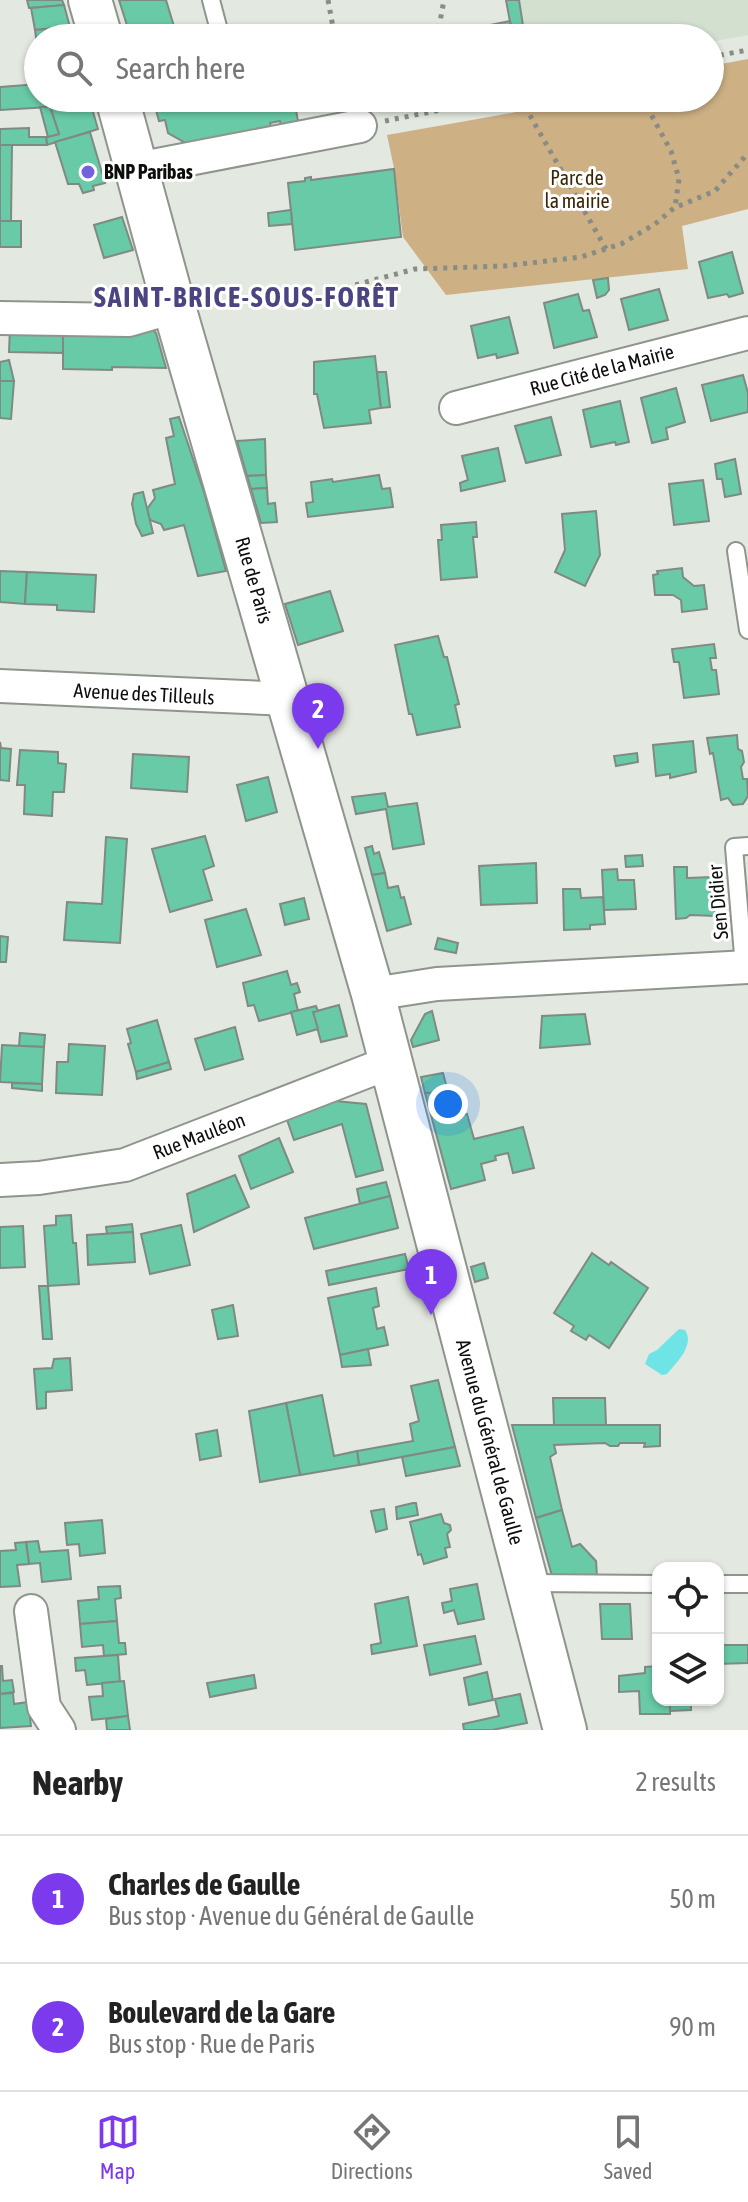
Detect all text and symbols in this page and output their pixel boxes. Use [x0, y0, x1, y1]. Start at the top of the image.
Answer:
search box [24, 24, 724, 112]
icon: search [52, 46, 96, 90]
text: Search here [116, 51, 245, 85]
place label: BNP Paribas [104, 160, 193, 183]
marker: BNP Paribas [79, 163, 97, 181]
park label: Parc de la mairie [544, 166, 610, 212]
district label: SAINT-BRICE-SOUS-FORÊT [94, 281, 400, 313]
street label: Rue Cité de la Mairie [527, 339, 676, 400]
street label: Rue de Paris [231, 534, 278, 626]
street label: Avenue des Tilleuls [73, 678, 215, 709]
pin: 2 [292, 683, 344, 749]
street label: Sen Didier [703, 863, 732, 940]
your location [428, 1084, 468, 1124]
street label: Rue Mauléon [149, 1107, 248, 1164]
pin: 1 [405, 1249, 457, 1315]
street label: Avenue du Général de Gaulle [452, 1337, 529, 1547]
map controls [652, 1562, 724, 1706]
button: locate [652, 1562, 724, 1634]
button: layers [652, 1634, 724, 1706]
text: Nearby [32, 1763, 123, 1802]
text: 2 results [635, 1767, 716, 1797]
text: Charles de Gaulle [108, 1867, 300, 1901]
text: 1 [52, 1884, 64, 1914]
text: 50 m [669, 1884, 716, 1914]
text: Bus stop · Avenue du Général de Gaulle [108, 1901, 474, 1931]
text: Boulevard de la Gare [108, 1995, 335, 2029]
text: 2 [52, 2012, 64, 2042]
text: 90 m [669, 2012, 716, 2042]
text: Bus stop · Rue de Paris [108, 2029, 315, 2059]
tab: Map [96, 2110, 140, 2184]
tab: Directions [331, 2110, 413, 2184]
tab: Saved [604, 2110, 652, 2184]

